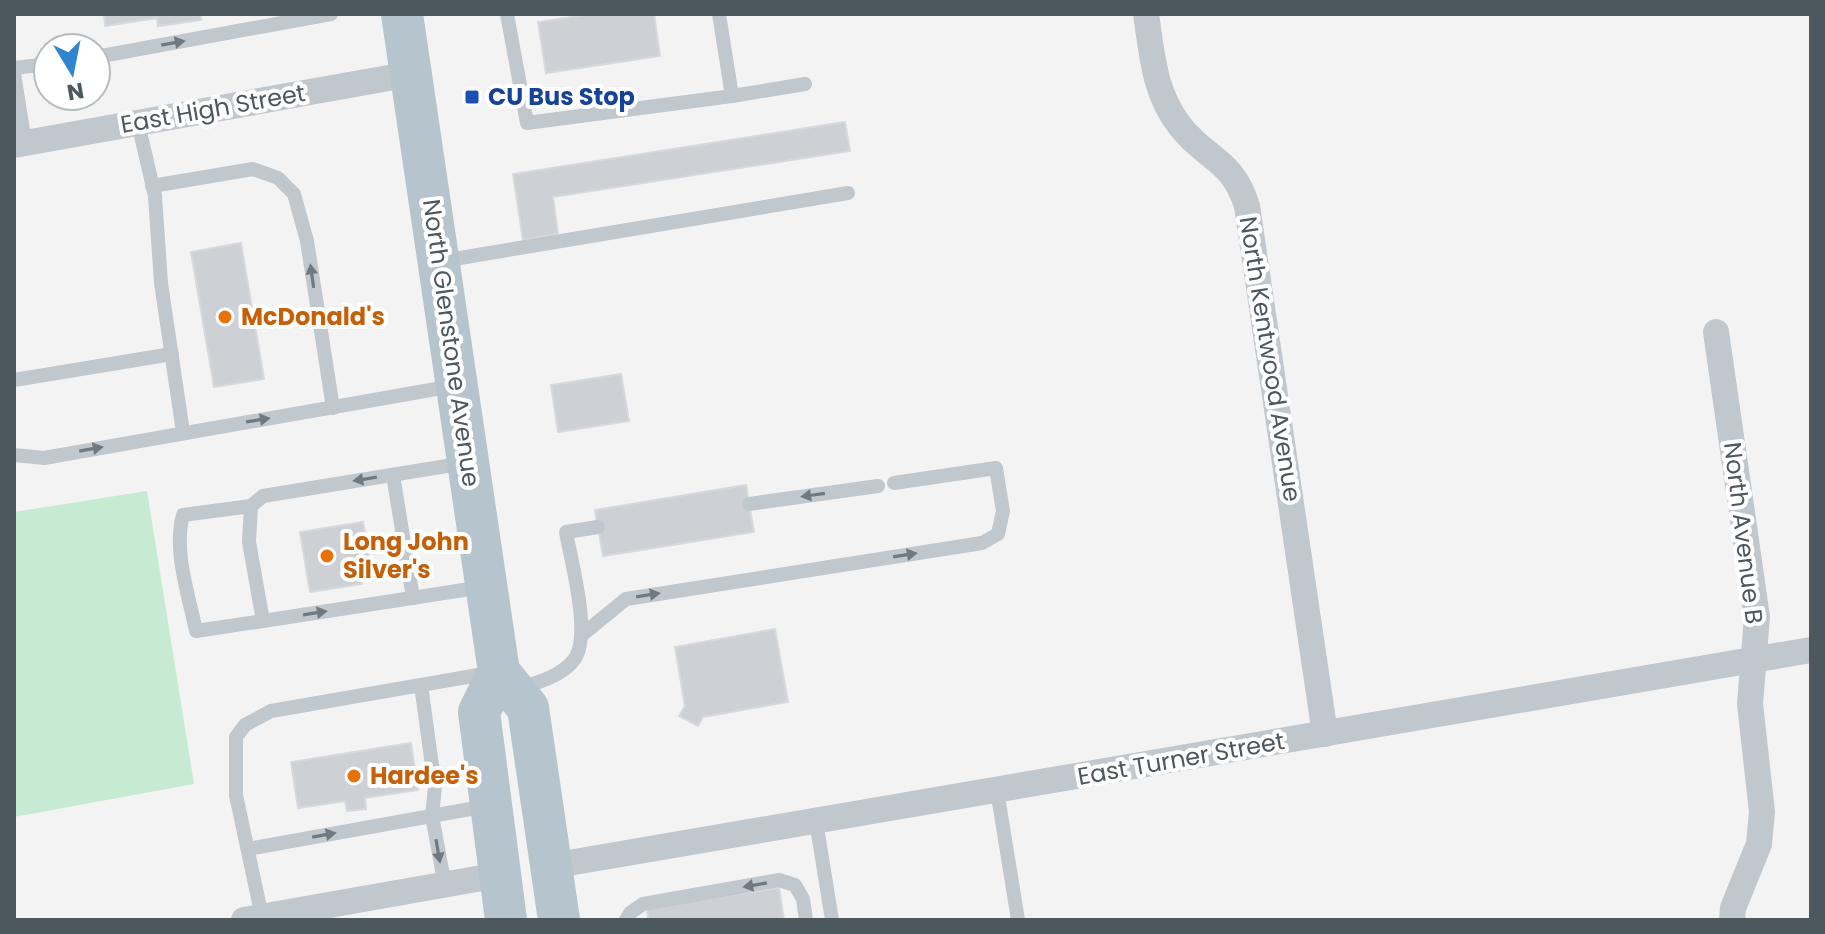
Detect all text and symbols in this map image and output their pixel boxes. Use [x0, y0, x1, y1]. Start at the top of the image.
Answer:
north arrow [32, 32, 112, 112]
one-way arrow [161, 36, 186, 48]
text: N [65, 75, 86, 108]
street label: East High Street [118, 76, 308, 141]
place label: CU Bus Stop [488, 80, 635, 113]
marker: CU Bus Stop [463, 88, 481, 106]
street label: North Glenstone Avenue [415, 197, 488, 489]
street label: North Kentwood Avenue [1232, 214, 1309, 504]
one-way arrow [305, 263, 318, 288]
place label: McDonald's [241, 300, 385, 333]
marker: McDonald's [216, 308, 234, 326]
one-way arrow [246, 413, 271, 426]
street label: North Avenue B [1716, 440, 1771, 626]
one-way arrow [79, 443, 104, 455]
one-way arrow [352, 474, 377, 486]
one-way arrow [801, 489, 826, 502]
place label: Long John Silver's [343, 525, 469, 586]
marker: Long John Silver's [318, 547, 336, 565]
one-way arrow [893, 549, 918, 561]
one-way arrow [636, 588, 661, 601]
one-way arrow [303, 606, 328, 619]
street label: East Turner Street [1075, 724, 1287, 793]
place label: Hardee's [370, 759, 479, 792]
marker: Hardee's [345, 767, 363, 785]
one-way arrow [312, 829, 337, 841]
one-way arrow [433, 839, 445, 864]
one-way arrow [743, 879, 768, 891]

